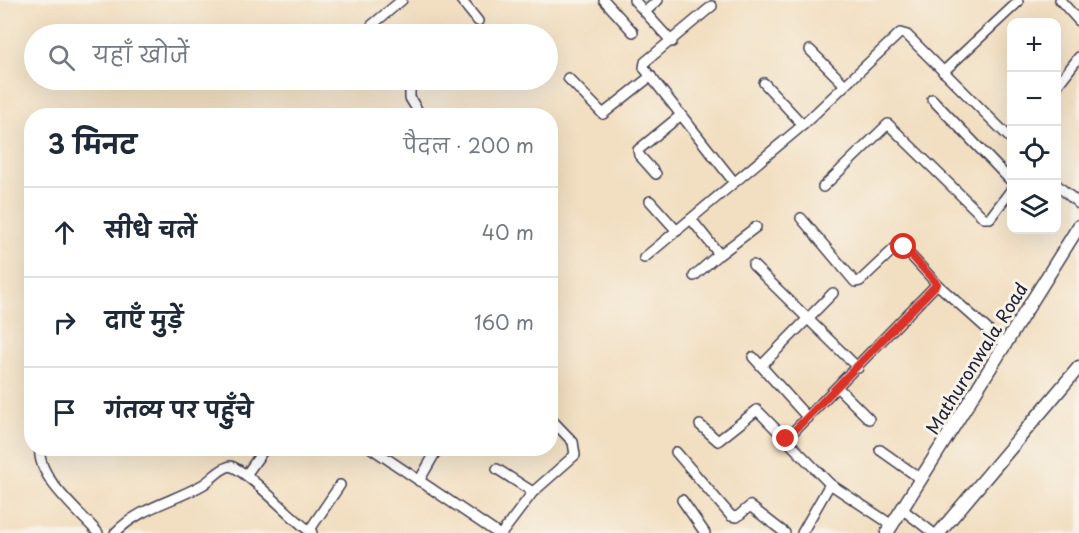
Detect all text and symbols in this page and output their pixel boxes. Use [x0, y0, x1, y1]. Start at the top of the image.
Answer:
map controls [1007, 18, 1061, 234]
button: + [1007, 18, 1061, 72]
search box [24, 24, 558, 90]
text: यहाँ खोजें [93, 37, 189, 70]
icon: search [45, 41, 78, 74]
button: − [1007, 72, 1061, 126]
text: 3 मिनट [48, 124, 136, 163]
button: locate [1007, 126, 1061, 180]
text: पैदल · 200 m [403, 130, 534, 160]
button: layers [1007, 180, 1061, 234]
text: सीधे चलें [105, 212, 197, 245]
icon: ahead [48, 216, 81, 249]
text: 40 m [482, 217, 534, 247]
route start [890, 233, 916, 259]
street label: Mathuronwala Road [918, 277, 1034, 439]
text: दाएँ मुड़ें [105, 302, 183, 335]
icon: right [48, 306, 81, 339]
text: 160 m [474, 307, 534, 337]
text: गंतव्य पर पहुँचे [105, 392, 253, 425]
icon: arrive [48, 396, 81, 429]
route end [772, 425, 798, 451]

